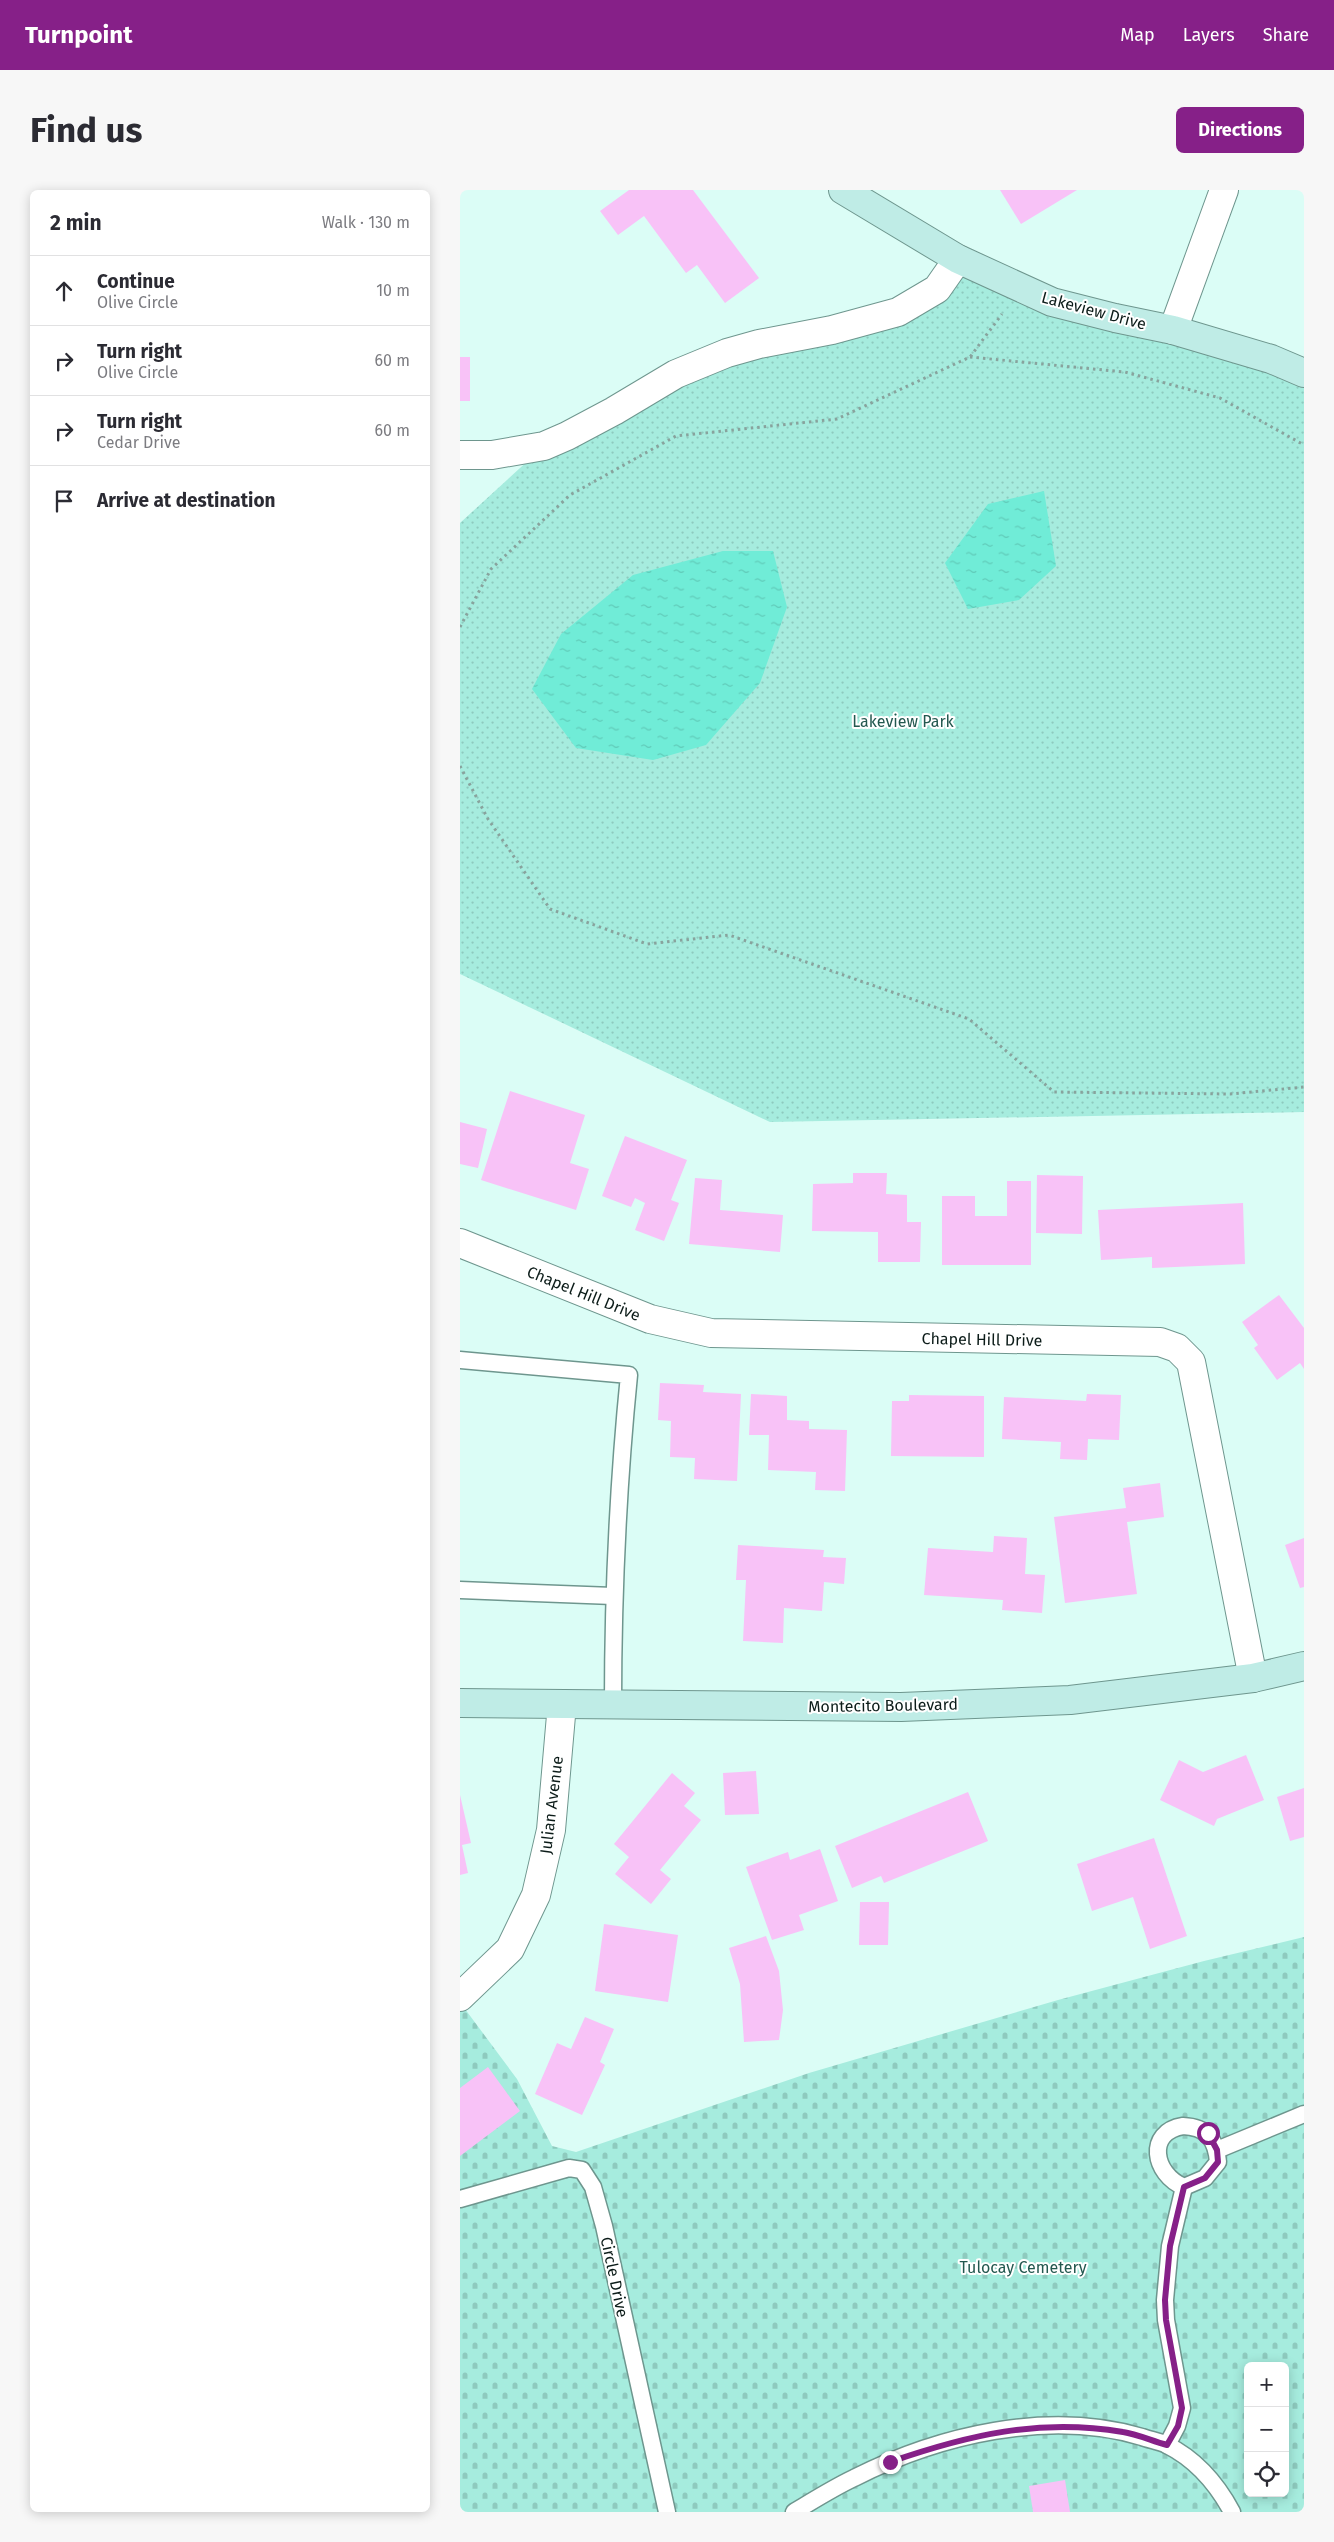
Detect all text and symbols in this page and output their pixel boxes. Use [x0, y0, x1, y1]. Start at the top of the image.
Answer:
text: Turnpoint [25, 21, 132, 49]
text: Map [1120, 24, 1155, 46]
text: Layers [1183, 24, 1235, 46]
text: Share [1263, 24, 1309, 46]
button: Directions [1176, 107, 1304, 153]
text: Find us [30, 109, 142, 151]
text: 2 min [50, 210, 102, 236]
text: Walk · 130 m [322, 213, 410, 232]
text: Continue [97, 270, 175, 293]
icon: ahead [50, 277, 78, 305]
text: 10 m [376, 281, 410, 300]
street label: Lakeview Drive [1039, 287, 1148, 334]
text: Olive Circle [97, 293, 178, 312]
text: Turn right [97, 340, 182, 363]
icon: right [50, 347, 78, 375]
text: 60 m [375, 351, 410, 370]
text: Olive Circle [97, 363, 178, 382]
text: Turn right [97, 410, 182, 433]
icon: right [50, 417, 78, 445]
text: 60 m [375, 421, 410, 440]
text: Cedar Drive [97, 433, 181, 452]
icon: arrive [50, 487, 78, 515]
text: Arrive at destination [97, 489, 276, 512]
park label: Lakeview Park [852, 712, 955, 731]
street label: Chapel Hill Drive [524, 1262, 643, 1325]
street label: Chapel Hill Drive [922, 1329, 1042, 1350]
street label: Montecito Boulevard [808, 1695, 958, 1716]
street label: Julian Avenue [536, 1755, 567, 1855]
route start [1197, 2122, 1220, 2145]
street label: Circle Drive [597, 2235, 632, 2319]
park label: Tulocay Cemetery [959, 2258, 1087, 2277]
map controls [1244, 2362, 1289, 2497]
button: + [1244, 2362, 1289, 2407]
button: − [1244, 2407, 1289, 2452]
route end [879, 2451, 902, 2474]
button: locate [1244, 2452, 1289, 2497]

